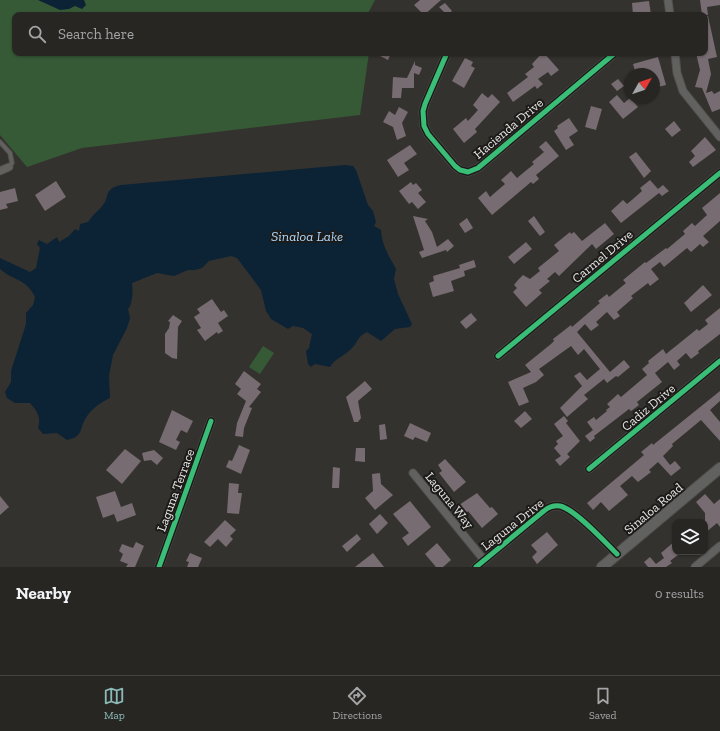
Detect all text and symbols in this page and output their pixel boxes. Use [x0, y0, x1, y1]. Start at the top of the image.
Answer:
search box [12, 12, 708, 56]
icon: search [26, 23, 48, 45]
text: Search here [58, 25, 134, 43]
north arrow [624, 68, 660, 104]
street label: Hacienda Drive [471, 95, 546, 162]
street label: Carmel Drive [569, 227, 636, 286]
water label: Sinaloa Lake [271, 228, 343, 245]
street label: Cadiz Drive [619, 381, 678, 434]
street label: Laguna Terrace [154, 447, 197, 534]
street label: Laguna Way [422, 469, 477, 532]
street label: Sinaloa Road [621, 480, 686, 537]
street label: Laguna Drive [478, 495, 547, 553]
map controls [672, 519, 708, 555]
button: layers [672, 519, 708, 555]
text: Nearby [16, 583, 71, 603]
text: 0 results [655, 586, 704, 601]
tab: Map [103, 685, 125, 722]
tab: Directions [332, 685, 382, 722]
tab: Saved [589, 685, 617, 722]

